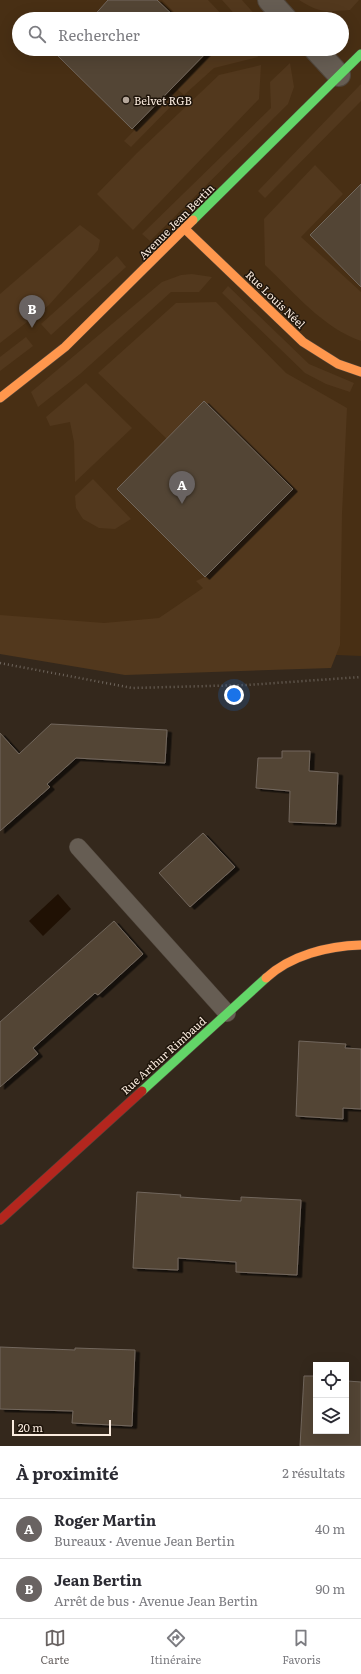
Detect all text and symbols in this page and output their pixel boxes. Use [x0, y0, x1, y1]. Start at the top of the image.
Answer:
search box [12, 12, 349, 56]
icon: search [26, 23, 48, 45]
text: Rechercher [58, 23, 140, 46]
place label: Belvet RGB [134, 92, 192, 108]
marker: Belvet RGB [121, 95, 131, 105]
street label: Avenue Jean Bertin [135, 180, 217, 262]
street label: Rue Louis Néel [243, 266, 310, 332]
pin: B [19, 295, 45, 328]
pin: A [169, 471, 195, 504]
your location [224, 685, 244, 705]
street label: Rue Arthur Rimbaud [117, 1012, 209, 1098]
map controls [313, 1362, 349, 1434]
button: locate [313, 1362, 349, 1398]
button: layers [313, 1398, 349, 1434]
scale bar [12, 1418, 111, 1437]
text: 20 m [18, 1419, 43, 1435]
text: À proximité [16, 1460, 119, 1485]
text: 2 résultats [282, 1463, 345, 1482]
text: Roger Martin [54, 1508, 156, 1531]
text: A [24, 1519, 34, 1538]
text: 40 m [315, 1519, 345, 1538]
text: Bureaux · Avenue Jean Bertin [54, 1531, 235, 1550]
text: Jean Bertin [54, 1568, 142, 1591]
text: B [25, 1579, 33, 1598]
text: 90 m [315, 1579, 345, 1598]
text: Arrêt de bus · Avenue Jean Bertin [54, 1591, 258, 1610]
tab: Carte [41, 1627, 69, 1667]
tab: Itinéraire [150, 1627, 201, 1667]
tab: Favoris [282, 1627, 320, 1667]

